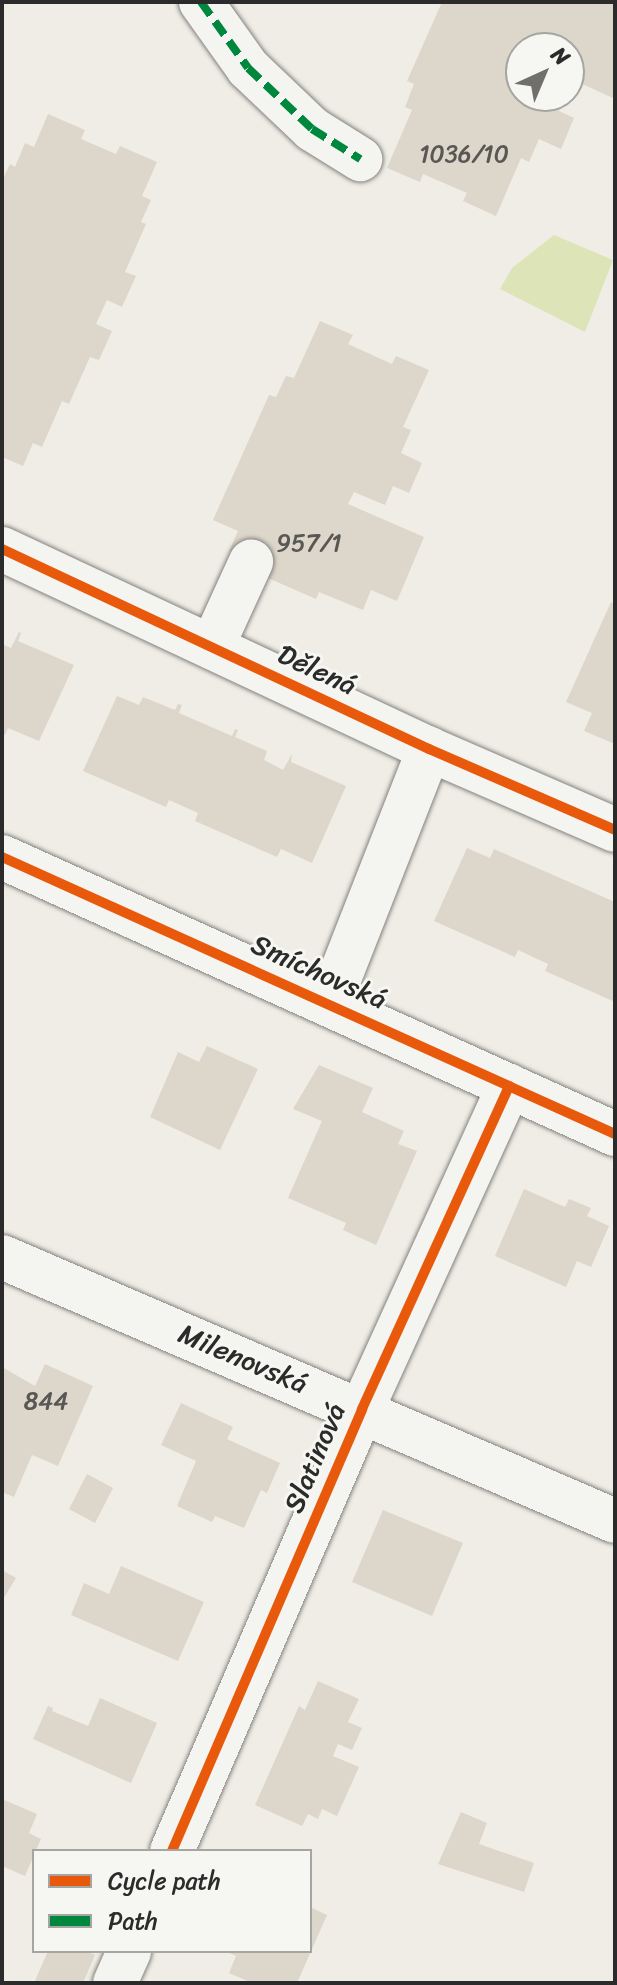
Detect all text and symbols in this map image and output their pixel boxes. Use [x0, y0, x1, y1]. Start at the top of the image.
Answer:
north arrow [505, 32, 585, 112]
text: N [542, 36, 580, 75]
house number: 1036/10 [419, 141, 509, 169]
house number: 957/1 [276, 530, 342, 558]
street label: Dělená [272, 637, 362, 703]
street label: Smíchovská [246, 927, 392, 1017]
street label: Milenovská [174, 1317, 312, 1401]
house number: 844 [24, 1388, 68, 1416]
street label: Slatinová [277, 1398, 353, 1518]
legend [32, 1849, 312, 1953]
text: Cycle path [108, 1860, 221, 1902]
text: Path [108, 1900, 158, 1942]

